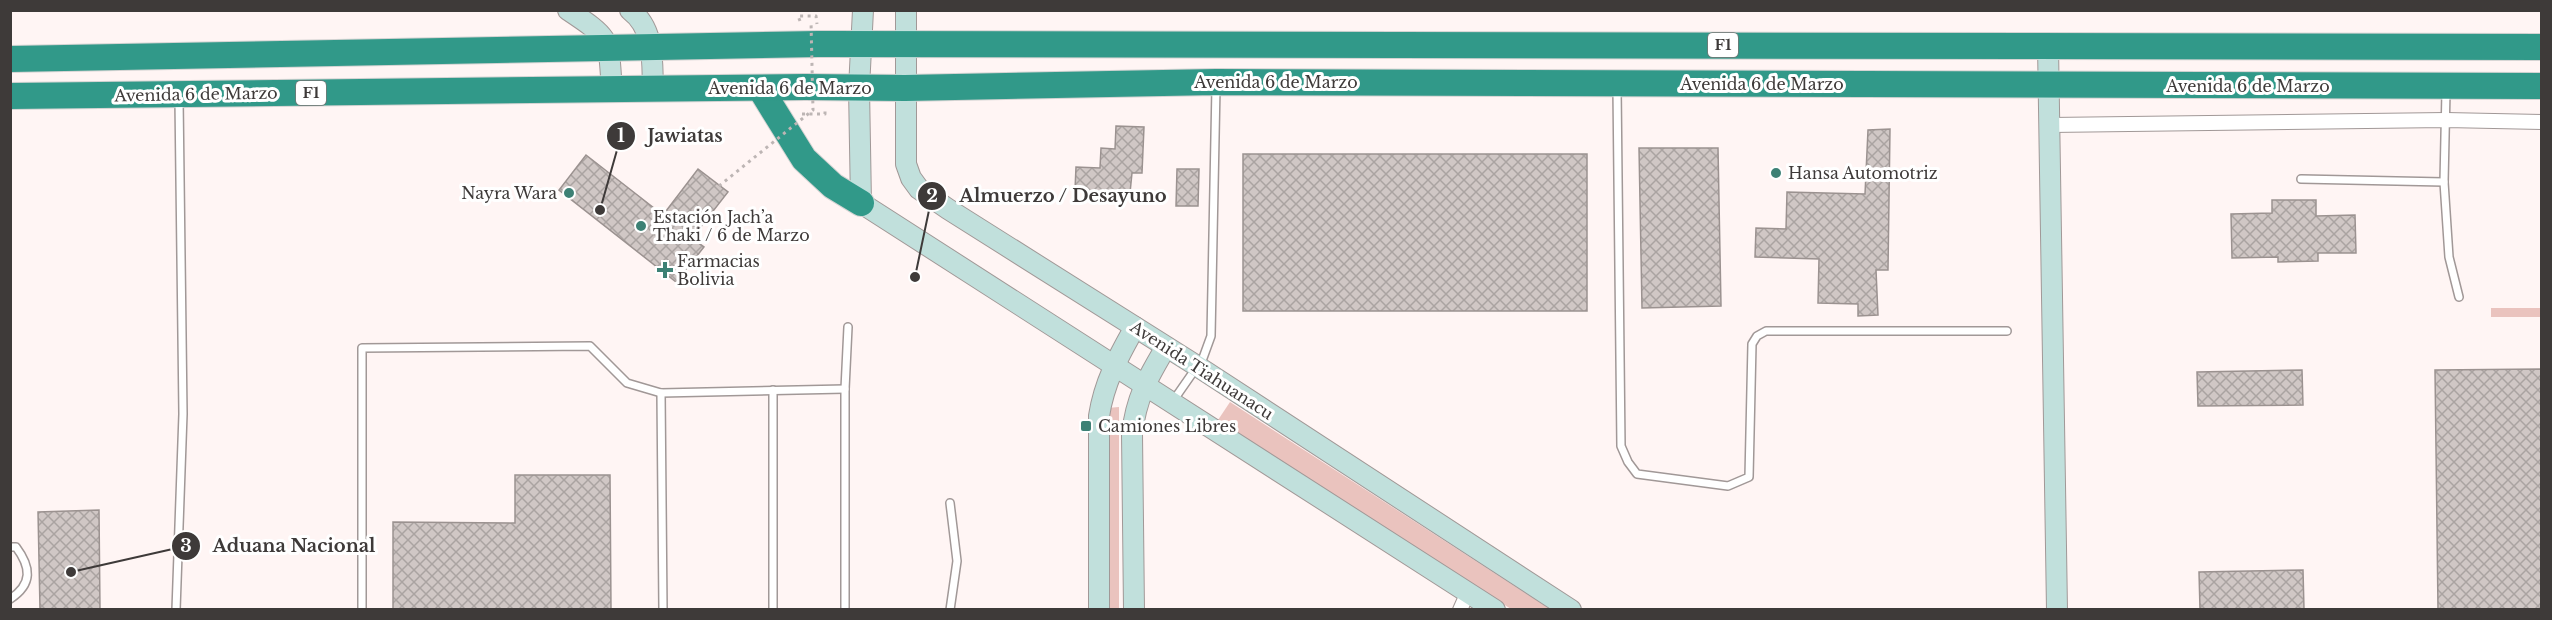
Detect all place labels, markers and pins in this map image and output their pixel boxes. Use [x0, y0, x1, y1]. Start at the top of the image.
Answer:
callout: Jawiatas [606, 118, 735, 154]
place label: Hansa Automotriz [1788, 163, 1938, 183]
marker: Hansa Automotriz [1769, 166, 1783, 180]
callout: Almuerzo / Desayuno [917, 178, 1179, 214]
place label: Nayra Wara [461, 183, 557, 203]
marker: Nayra Wara [562, 186, 576, 200]
place label: Estación Jach’a Thaki / 6 de Marzo [653, 207, 810, 245]
marker: Estación Jach’a Thaki / 6 de Marzo [634, 219, 648, 233]
place label: Farmacias Bolivia [677, 251, 760, 289]
marker: Farmacias Bolivia [658, 263, 672, 277]
place label: Camiones Libres [1098, 416, 1236, 436]
marker: Camiones Libres [1079, 419, 1093, 433]
callout: Aduana Nacional [171, 528, 388, 564]

